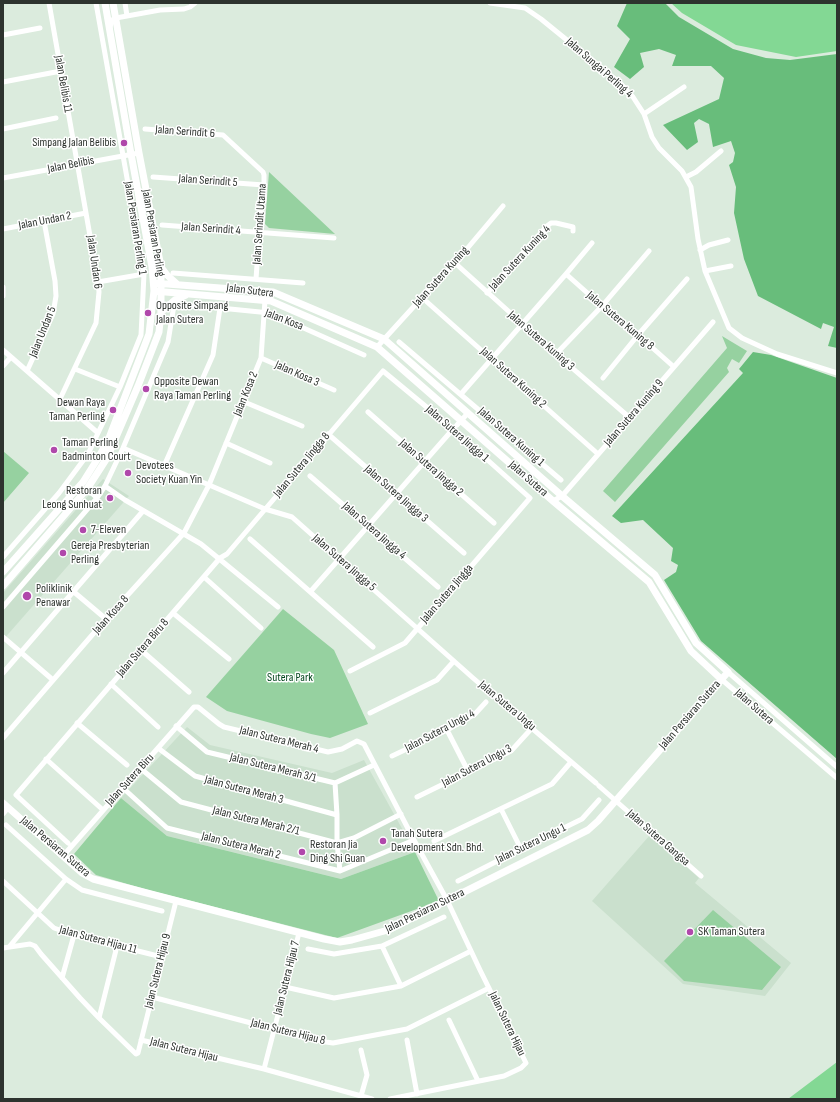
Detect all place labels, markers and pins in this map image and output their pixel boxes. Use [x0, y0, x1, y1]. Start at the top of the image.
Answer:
place label: Simpang Jalan Belibis [32, 136, 116, 150]
marker: Simpang Jalan Belibis [119, 138, 129, 148]
place label: Opposite Simpang Jalan Sutera [156, 299, 228, 327]
marker: Opposite Simpang Jalan Sutera [143, 308, 153, 318]
place label: Opposite Dewan Raya Taman Perling [154, 375, 231, 403]
marker: Opposite Dewan Raya Taman Perling [141, 384, 151, 394]
place label: Dewan Raya Taman Perling [49, 396, 105, 424]
marker: Dewan Raya Taman Perling [108, 405, 118, 415]
place label: Taman Perling Badminton Court [62, 436, 131, 464]
marker: Taman Perling Badminton Court [49, 445, 59, 455]
place label: Devotees Society Kuan Yin [136, 459, 202, 487]
marker: Devotees Society Kuan Yin [123, 468, 133, 478]
place label: Restoran Leong Sunhuat [42, 484, 102, 512]
marker: Restoran Leong Sunhuat [105, 493, 115, 503]
place label: 7-Eleven [91, 523, 126, 537]
marker: 7-Eleven [78, 525, 88, 535]
place label: Gereja Presbyterian Perling [71, 539, 149, 567]
marker: Gereja Presbyterian Perling [58, 548, 68, 558]
place label: Poliklinik Penawar [36, 582, 72, 610]
marker: Poliklinik Penawar [21, 590, 33, 602]
place label: Tanah Sutera Development Sdn. Bhd. [391, 827, 484, 855]
marker: Tanah Sutera Development Sdn. Bhd. [378, 836, 388, 846]
place label: Restoran Jia Ding Shi Guan [310, 838, 365, 866]
marker: Restoran Jia Ding Shi Guan [297, 847, 307, 857]
place label: SK Taman Sutera [698, 925, 765, 939]
marker: SK Taman Sutera [685, 927, 695, 937]

